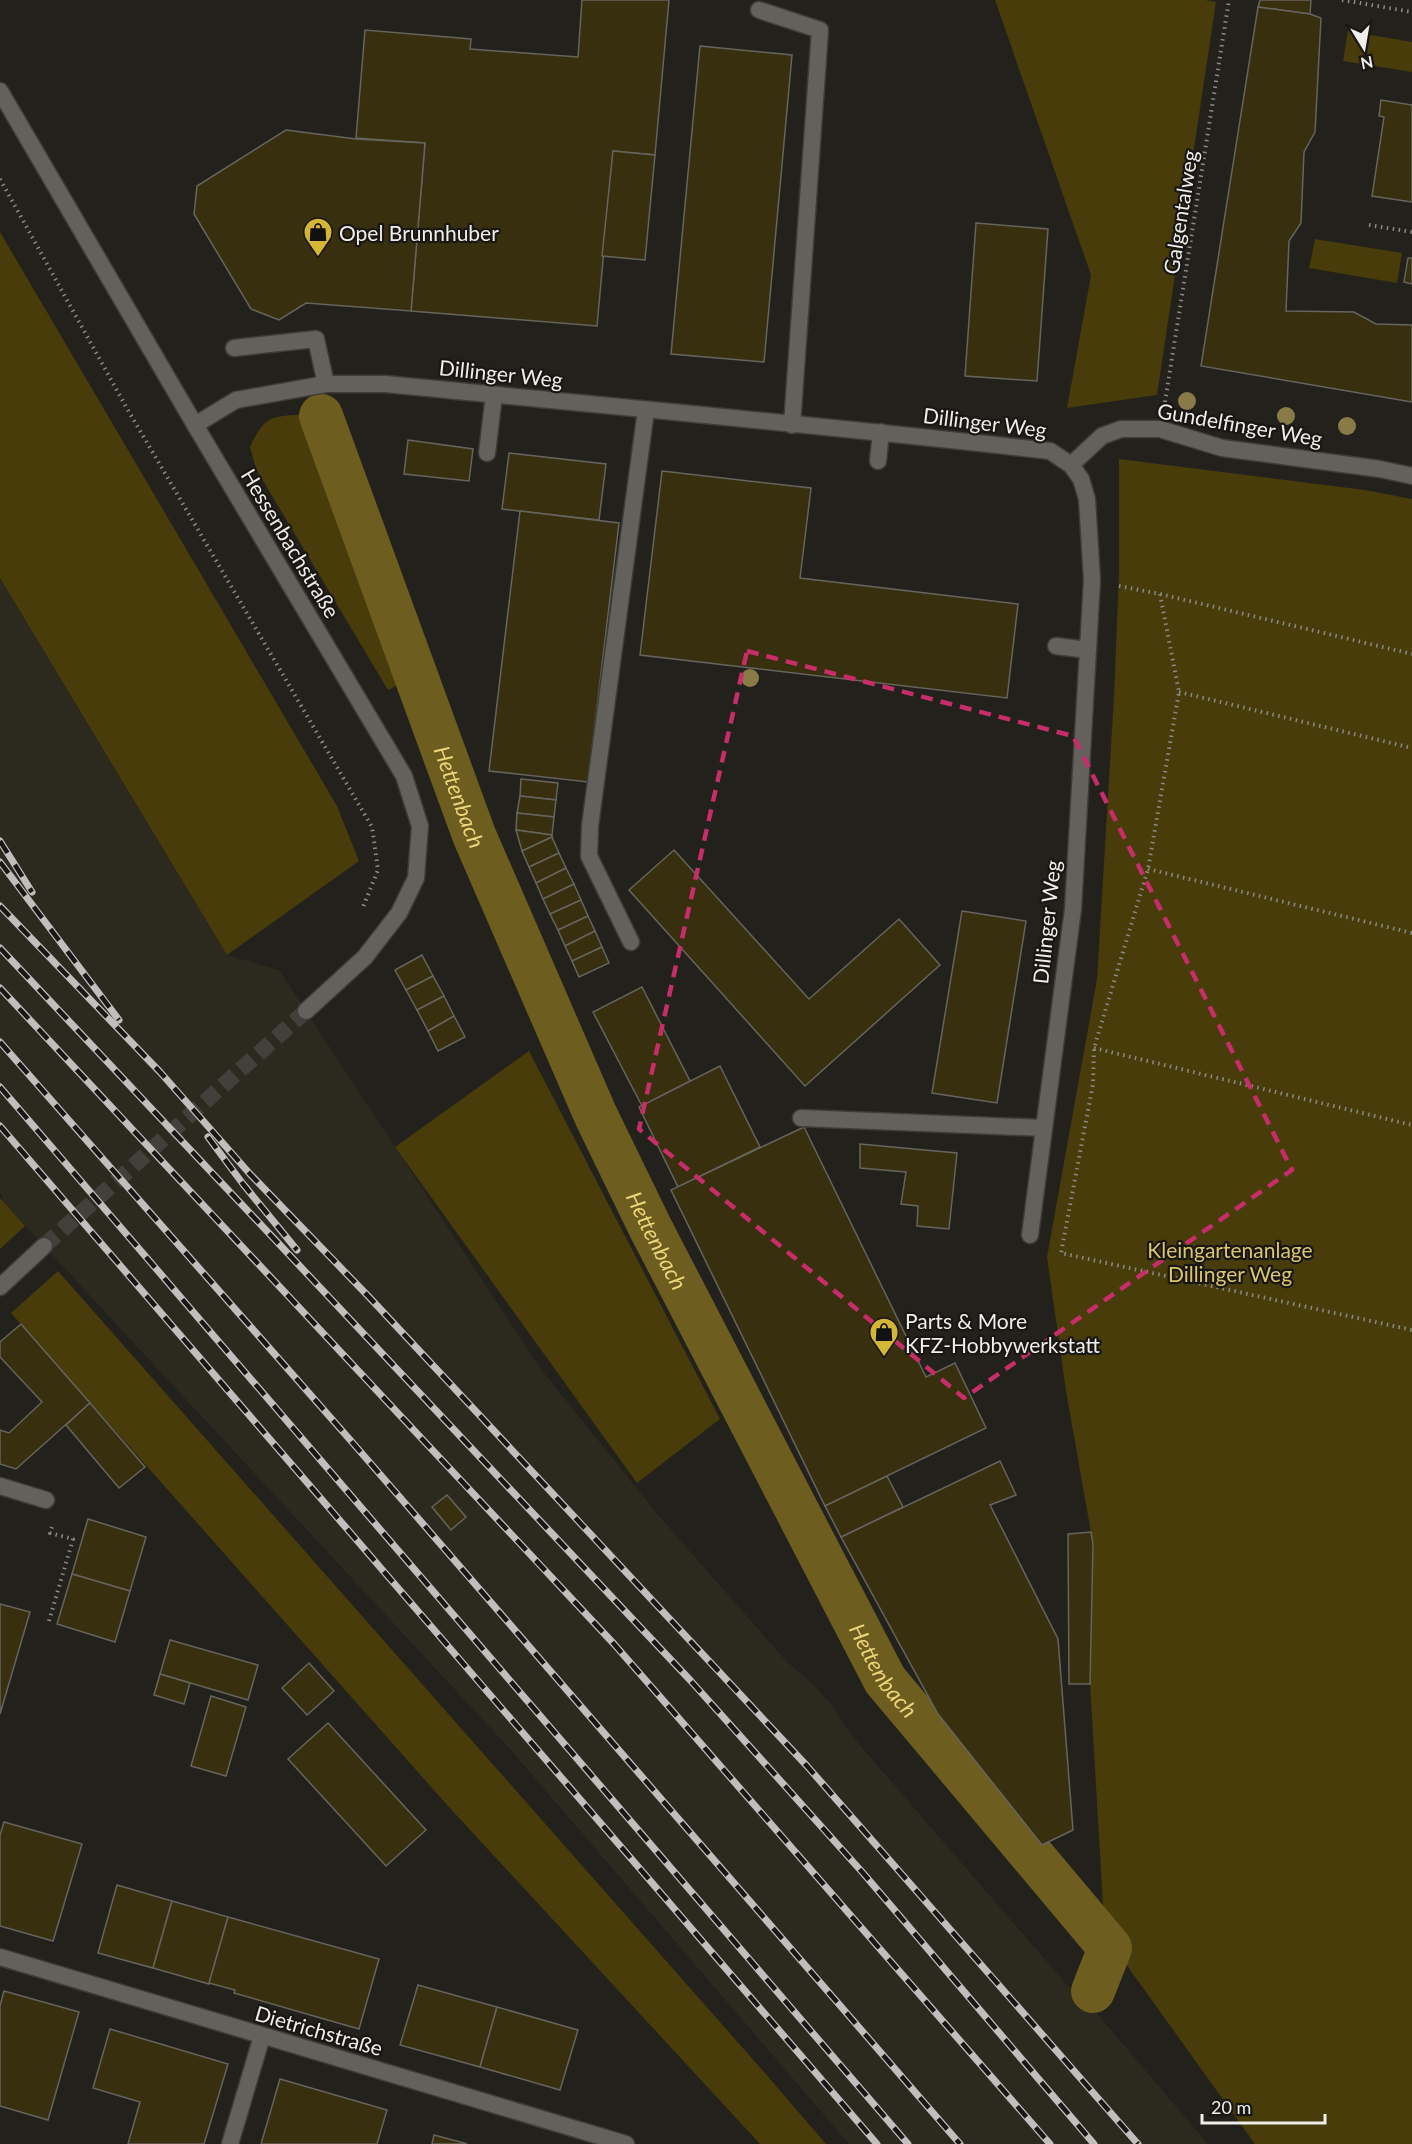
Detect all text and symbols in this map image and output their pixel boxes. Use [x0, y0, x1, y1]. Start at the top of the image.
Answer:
north arrow [1334, 18, 1394, 78]
text: N [1359, 53, 1375, 74]
street label: Galgentalweg [1158, 148, 1202, 276]
shop icon: Opel Brunnhuber [302, 216, 334, 258]
place label: Opel Brunnhuber [339, 220, 499, 245]
street label: Dillinger Weg [438, 354, 564, 392]
street label: Gundelfinger Weg [1156, 397, 1324, 451]
street label: Dillinger Weg [922, 402, 1048, 442]
street label: Hessenbachstraße [237, 464, 345, 622]
water label: Hettenbach [429, 742, 491, 852]
street label: Dillinger Weg [1027, 859, 1065, 985]
water label: Hettenbach [621, 1187, 693, 1294]
park label: Kleingartenanlage Dillinger Weg [1147, 1237, 1313, 1286]
place label: Parts & More KFZ-Hobbywerkstatt [905, 1308, 1100, 1357]
shop icon: Parts & More KFZ-Hobbywerkstatt [868, 1316, 900, 1358]
water label: Hettenbach [844, 1618, 924, 1723]
street label: Dietrichstraße [252, 2000, 386, 2060]
scale bar [1202, 2087, 1325, 2125]
text: 20 m [1211, 2096, 1251, 2118]

